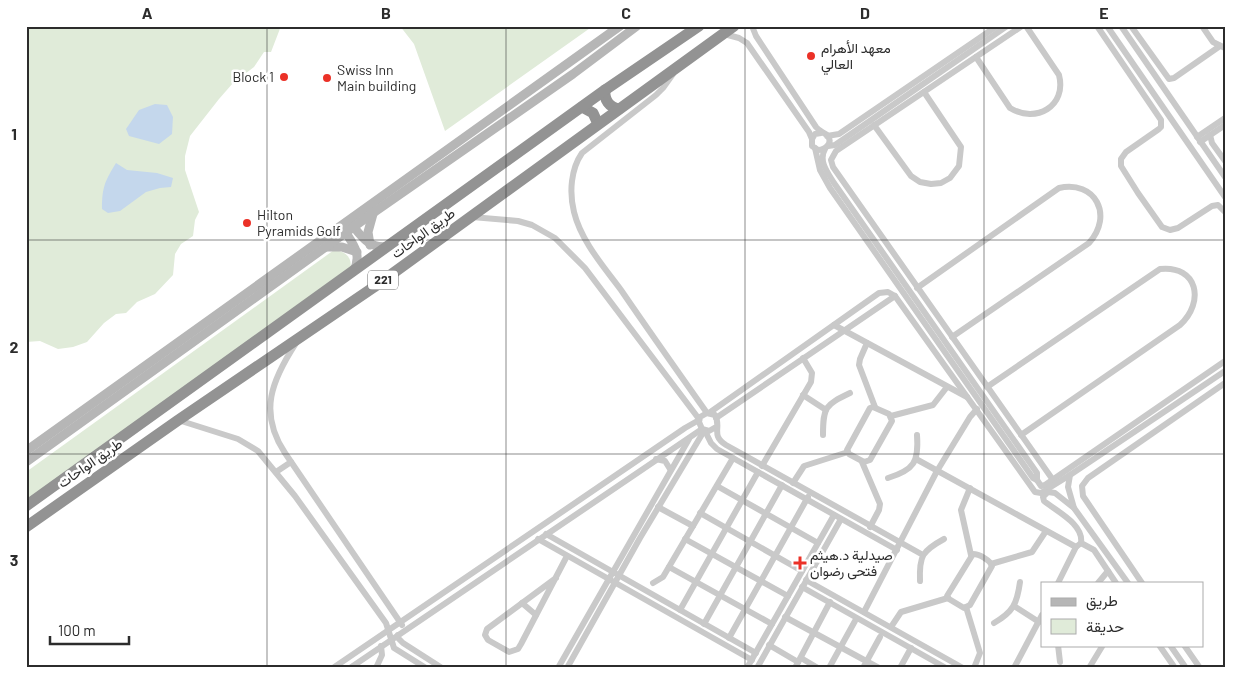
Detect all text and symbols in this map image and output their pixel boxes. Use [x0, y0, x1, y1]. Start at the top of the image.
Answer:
text: A [142, 3, 153, 22]
text: B [381, 3, 391, 22]
text: C [621, 3, 631, 22]
text: D [860, 3, 870, 22]
text: E [1099, 3, 1109, 22]
place label: معهد الأهرام العالي [821, 39, 891, 76]
marker: معهد الأهرام العالي [805, 50, 817, 62]
place label: Swiss Inn Main building [337, 61, 416, 94]
place label: Block 1 [232, 68, 274, 85]
marker: Block 1 [278, 71, 290, 83]
marker: Swiss Inn Main building [321, 72, 333, 84]
text: 1 [11, 124, 17, 143]
street label: طريق الواحات [388, 204, 458, 262]
place label: Hilton Pyramids Golf [257, 206, 341, 239]
marker: Hilton Pyramids Golf [241, 217, 253, 229]
road number: 221 [368, 270, 398, 290]
text: 2 [10, 337, 19, 356]
street label: طريق الواحات [54, 434, 126, 492]
place label: صيدلية د.هيثم فتحى رضوان [810, 546, 893, 580]
text: 3 [10, 550, 18, 569]
marker: صيدلية د.هيثم فتحى رضوان [794, 557, 806, 569]
legend [1041, 582, 1204, 646]
text: طريق [1086, 591, 1118, 611]
scale bar [50, 614, 129, 646]
text: حديقة [1086, 617, 1124, 636]
text: 100 m [58, 621, 96, 639]

